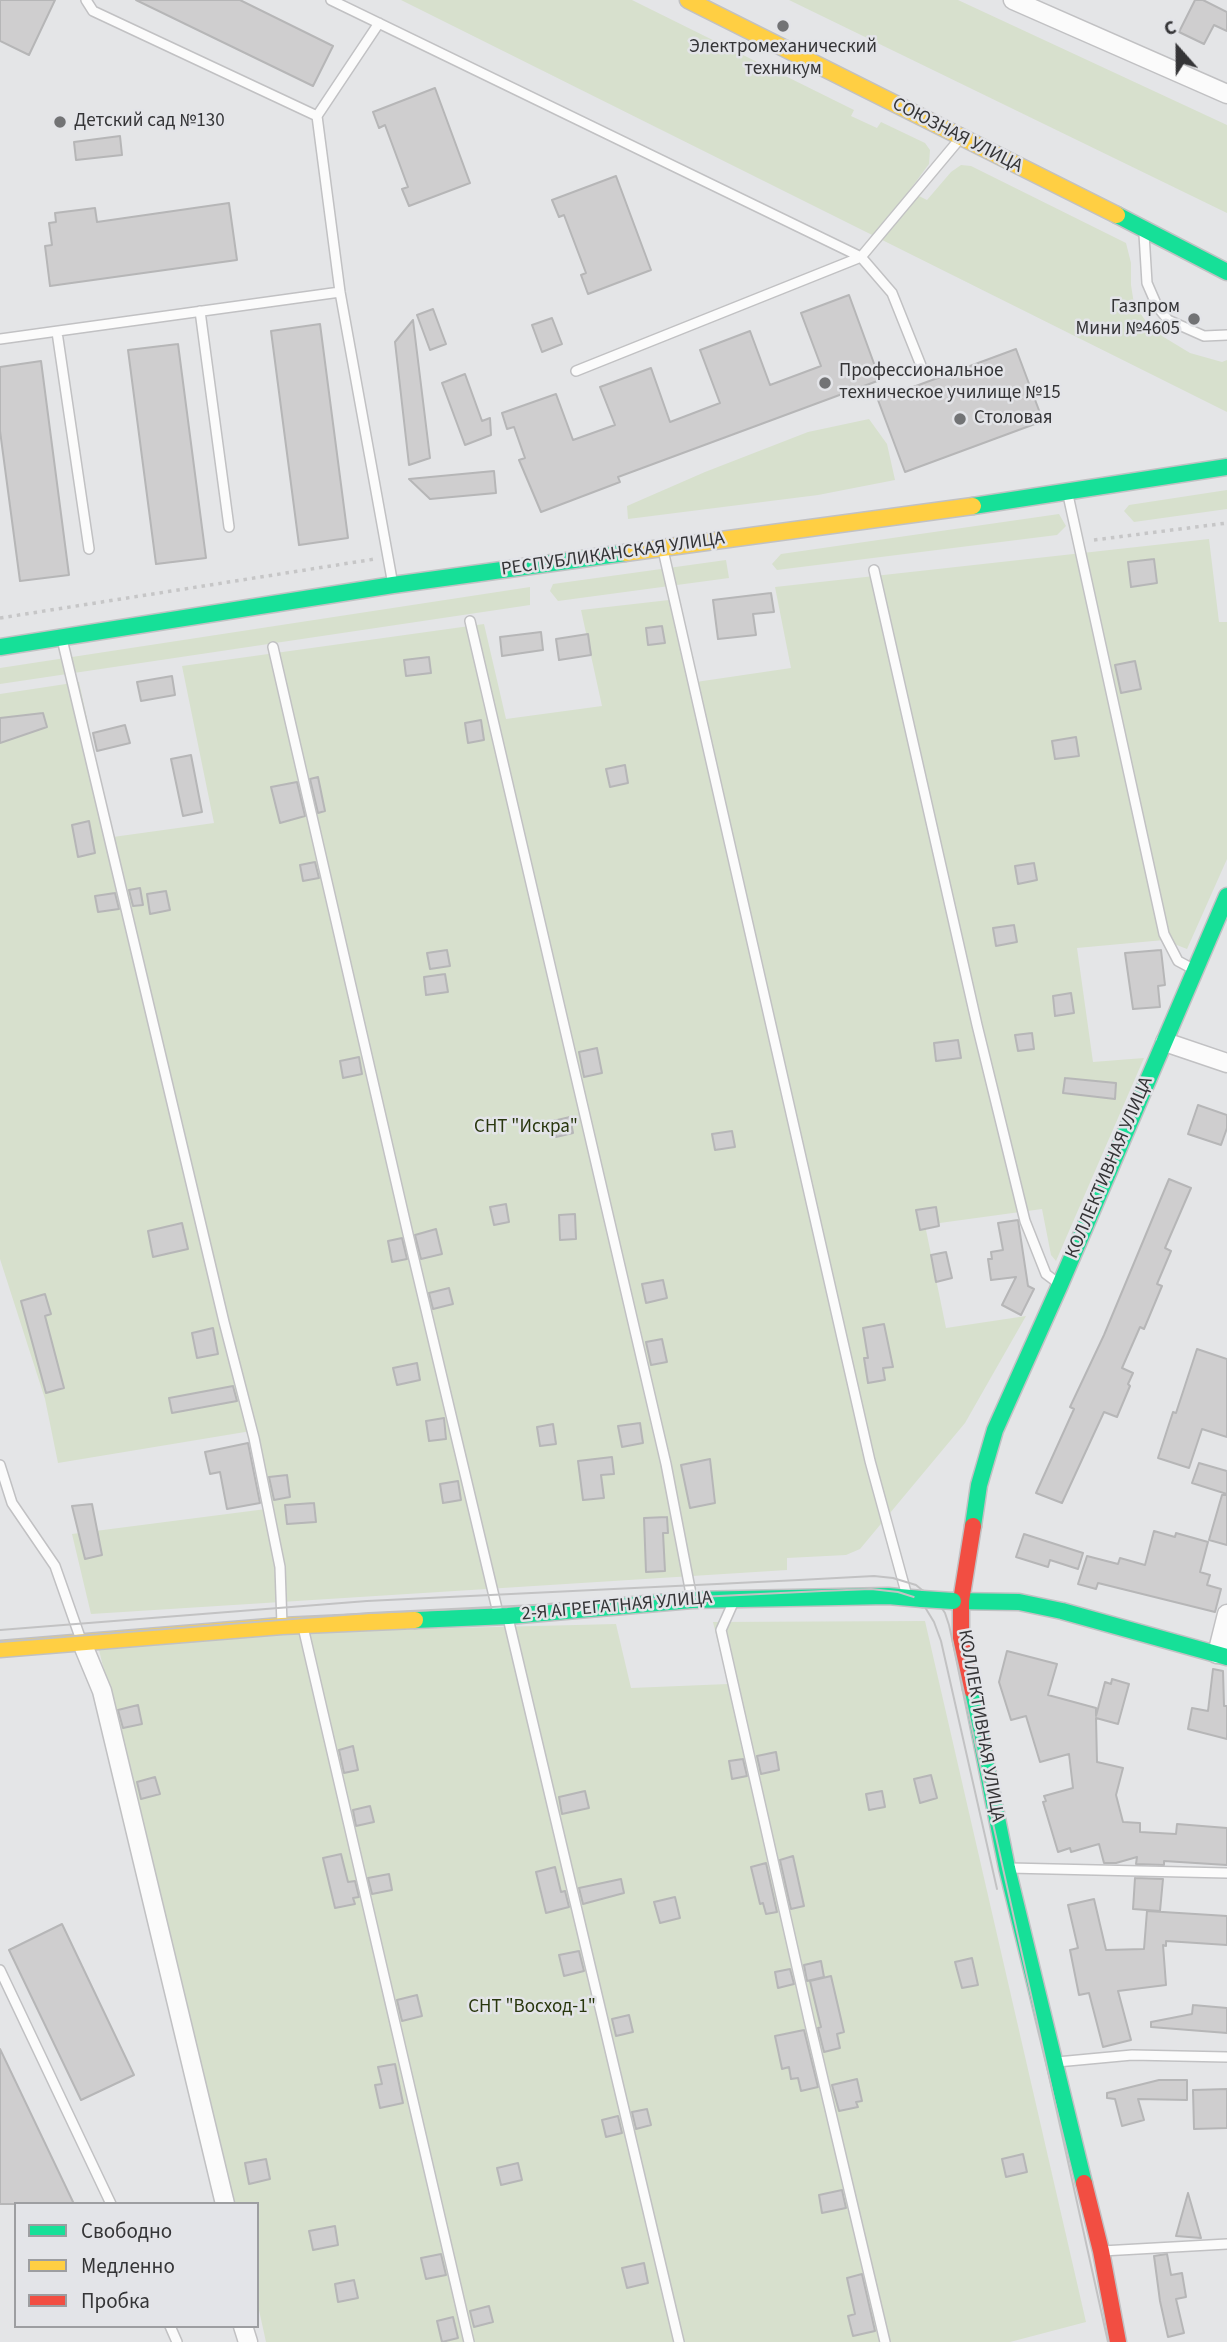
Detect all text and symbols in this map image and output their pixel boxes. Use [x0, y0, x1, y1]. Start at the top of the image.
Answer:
north arrow [1143, 14, 1213, 84]
text: С [1160, 14, 1180, 44]
marker: Электромеханический техникум [775, 18, 791, 34]
place label: Электромеханический техникум [689, 37, 877, 81]
street label: СОЮЗНАЯ УЛИЦА [888, 93, 1026, 179]
place label: Детский сад №130 [74, 111, 225, 133]
marker: Детский сад №130 [52, 114, 68, 130]
place label: Газпром Мини №4605 [1076, 297, 1180, 341]
marker: Газпром Мини №4605 [1186, 311, 1202, 327]
place label: Профессиональное техническое училище №15 [839, 361, 1061, 405]
marker: Профессиональное техническое училище №15 [817, 375, 833, 391]
place label: Столовая [974, 408, 1053, 430]
marker: Столовая [952, 411, 968, 427]
street label: РЕСПУБЛИКАНСКАЯ УЛИЦА [500, 528, 726, 582]
street label: КОЛЛЕКТИВНАЯ УЛИЦА [1061, 1074, 1159, 1262]
park label: СНТ "Искра" [474, 1117, 578, 1139]
street label: 2-Я АГРЕГАТНАЯ УЛИЦА [521, 1587, 713, 1627]
street label: КОЛЛЕКТИВНАЯ УЛИЦА [952, 1628, 1008, 1824]
park label: СНТ "Восход-1" [468, 1997, 596, 2019]
legend [14, 2202, 259, 2328]
text: Свободно [81, 2216, 172, 2246]
text: Медленно [81, 2251, 175, 2281]
text: Пробка [81, 2286, 150, 2316]

